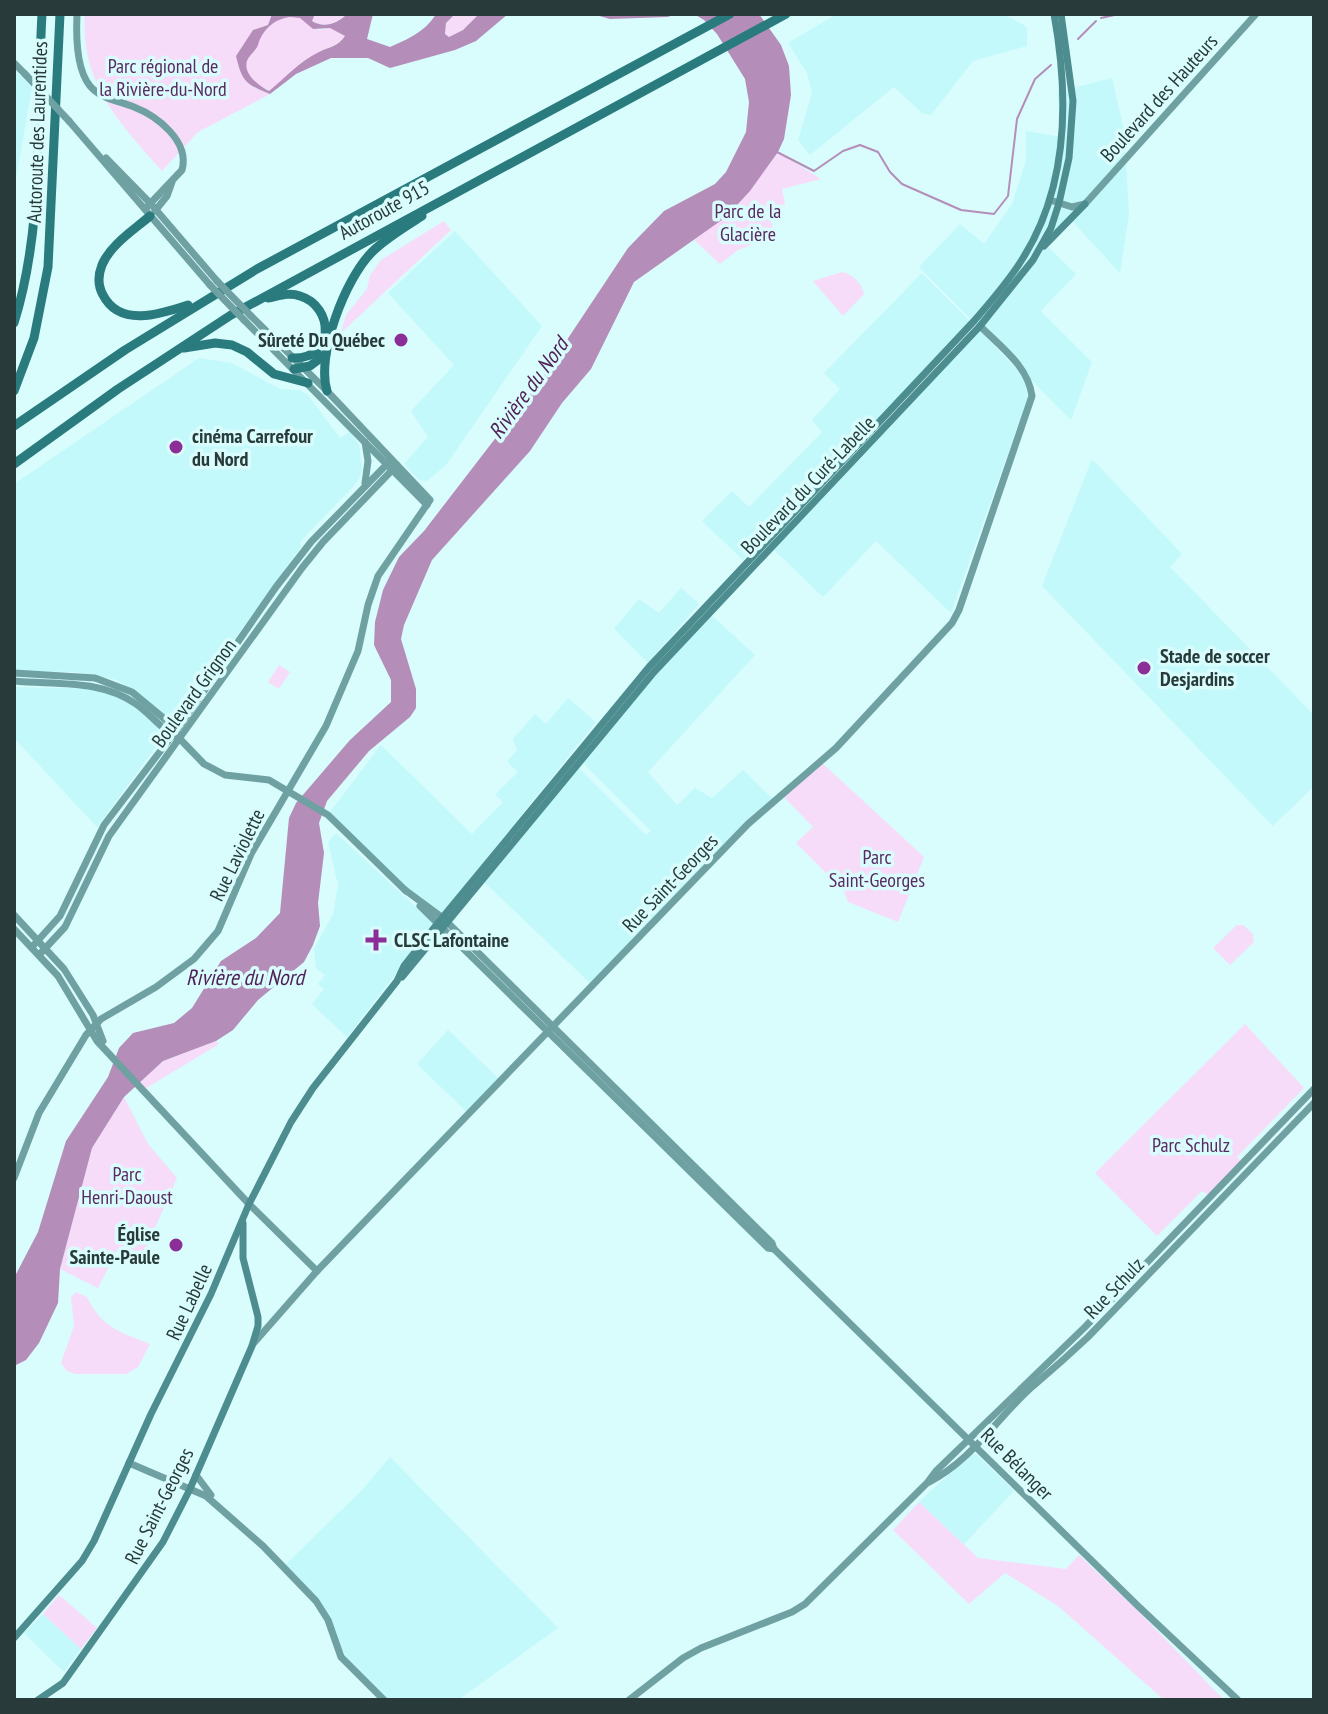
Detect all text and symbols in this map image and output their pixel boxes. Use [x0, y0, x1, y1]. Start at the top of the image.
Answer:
street label: Boulevard des Hauteurs [1095, 28, 1223, 167]
street label: Autoroute des Laurentides [21, 41, 53, 223]
park label: Parc régional de la Rivière-du-Nord [99, 53, 227, 102]
street label: Autoroute 915 [334, 174, 434, 246]
park label: Parc de la Glacière [715, 198, 781, 247]
place label: Sûreté Du Québec [258, 327, 385, 353]
water label: Rivière du Nord [482, 329, 576, 444]
marker: Sûreté Du Québec [392, 331, 410, 349]
street label: Boulevard du Curé-Labelle [735, 410, 881, 560]
place label: cinéma Carrefour du Nord [192, 423, 313, 472]
marker: cinéma Carrefour du Nord [167, 438, 185, 456]
street label: Boulevard Grignon [146, 634, 242, 752]
place label: Stade de soccer Desjardins [1160, 643, 1270, 692]
marker: Stade de soccer Desjardins [1135, 659, 1153, 677]
street label: Rue Laviolette [203, 805, 271, 905]
street label: Rue Saint-Georges [617, 828, 724, 938]
park label: Parc Saint-Georges [829, 844, 925, 893]
place label: CLSC Lafontaine [394, 927, 509, 953]
marker: CLSC Lafontaine [365, 929, 387, 951]
water label: Rivière du Nord [186, 963, 308, 991]
park label: Parc Schulz [1152, 1132, 1230, 1158]
park label: Parc Henri-Daoust [81, 1161, 173, 1210]
place label: Église Sainte-Paule [69, 1221, 160, 1270]
marker: Église Sainte-Paule [167, 1236, 185, 1254]
street label: Rue Schulz [1078, 1252, 1150, 1324]
street label: Rue Labelle [160, 1260, 218, 1344]
street label: Rue Bélanger [975, 1422, 1059, 1506]
street label: Rue Saint-Georges [119, 1443, 200, 1569]

